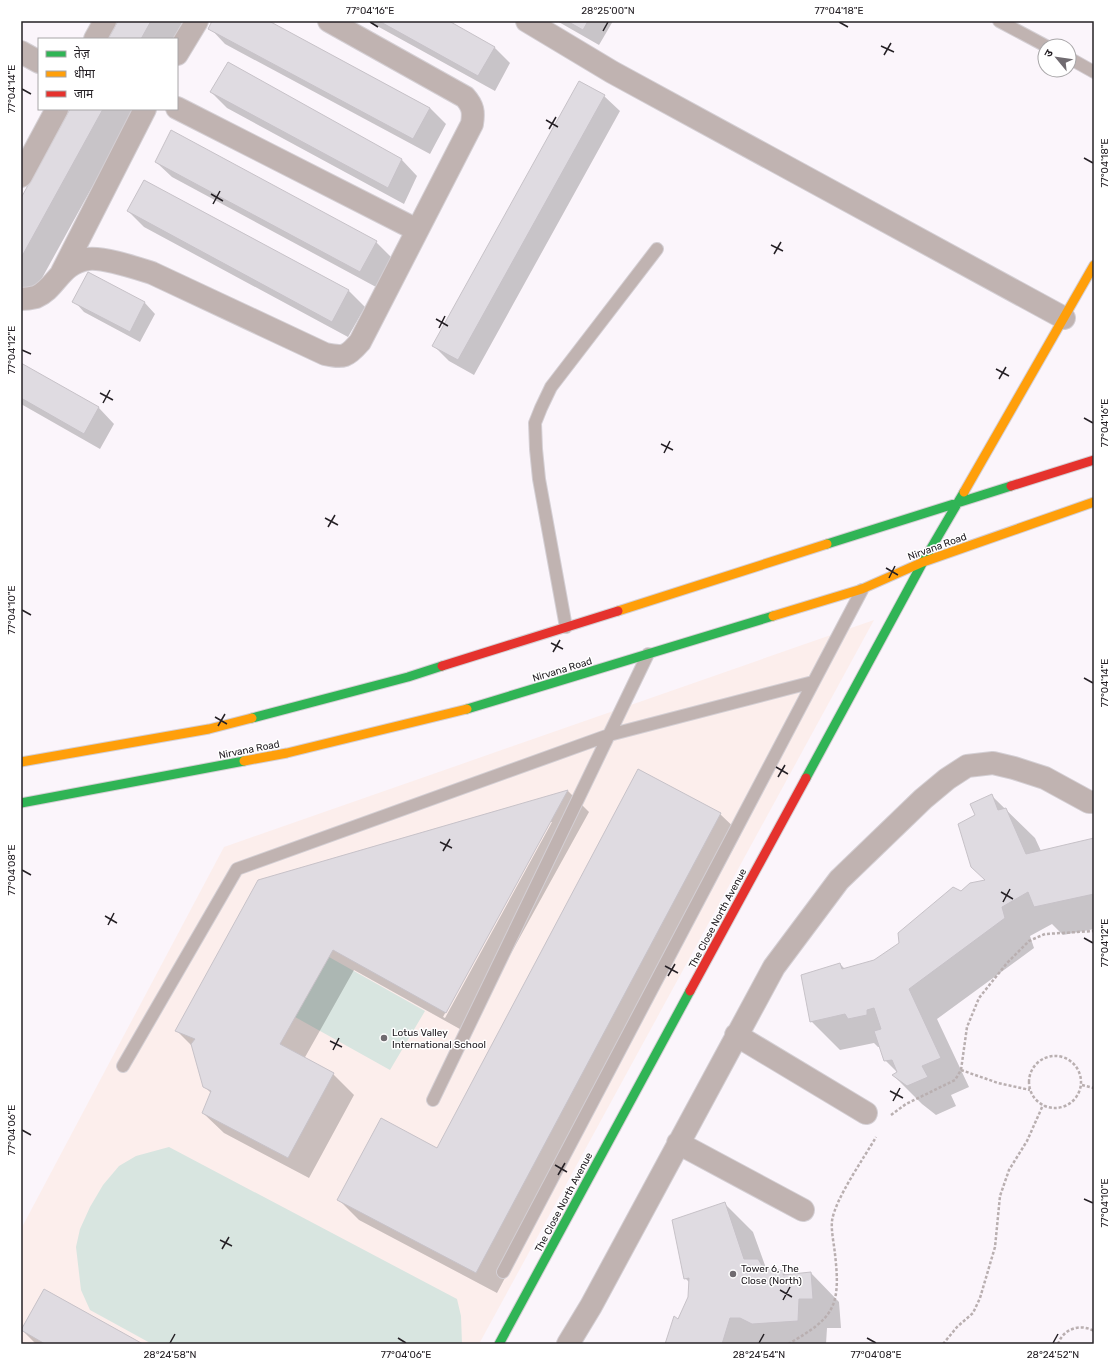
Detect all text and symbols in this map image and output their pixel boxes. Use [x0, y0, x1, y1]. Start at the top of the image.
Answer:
text: 77°04'16"E [346, 5, 394, 17]
text: 28°25'00"N [581, 5, 635, 17]
text: 77°04'18"E [814, 5, 864, 17]
legend [38, 38, 178, 110]
north arrow [1037, 38, 1077, 78]
text: तेज़ [74, 46, 91, 61]
text: उ [1041, 47, 1056, 59]
text: 77°04'14"E [6, 65, 18, 113]
text: धीमा [74, 66, 96, 81]
text: जाम [74, 87, 94, 101]
text: 77°04'18"E [1099, 138, 1111, 188]
text: 77°04'12"E [6, 326, 18, 374]
text: 77°04'16"E [1099, 399, 1111, 447]
street label: Nirvana Road [906, 531, 968, 563]
text: 77°04'10"E [6, 585, 18, 635]
street label: Nirvana Road [531, 655, 594, 685]
text: 77°04'14"E [1099, 659, 1111, 707]
street label: Nirvana Road [218, 738, 281, 762]
text: 77°04'08"E [6, 844, 18, 896]
street label: The Close North Avenue [686, 866, 750, 970]
text: 77°04'12"E [1099, 919, 1111, 967]
place label: Lotus Valley International School [392, 1027, 486, 1051]
marker: Lotus Valley International School [379, 1033, 389, 1043]
text: 77°04'06"E [6, 1105, 18, 1155]
street label: The Close North Avenue [532, 1150, 596, 1254]
text: 77°04'10"E [1099, 1178, 1111, 1228]
place label: Tower 6, The Close (North) [741, 1263, 802, 1287]
marker: Tower 6, The Close (North) [728, 1269, 738, 1279]
text: 28°24'58"N [143, 1349, 197, 1361]
text: 77°04'06"E [381, 1349, 431, 1361]
text: 28°24'54"N [733, 1349, 785, 1361]
text: 77°04'08"E [850, 1349, 902, 1361]
text: 28°24'52"N [1027, 1349, 1079, 1361]

